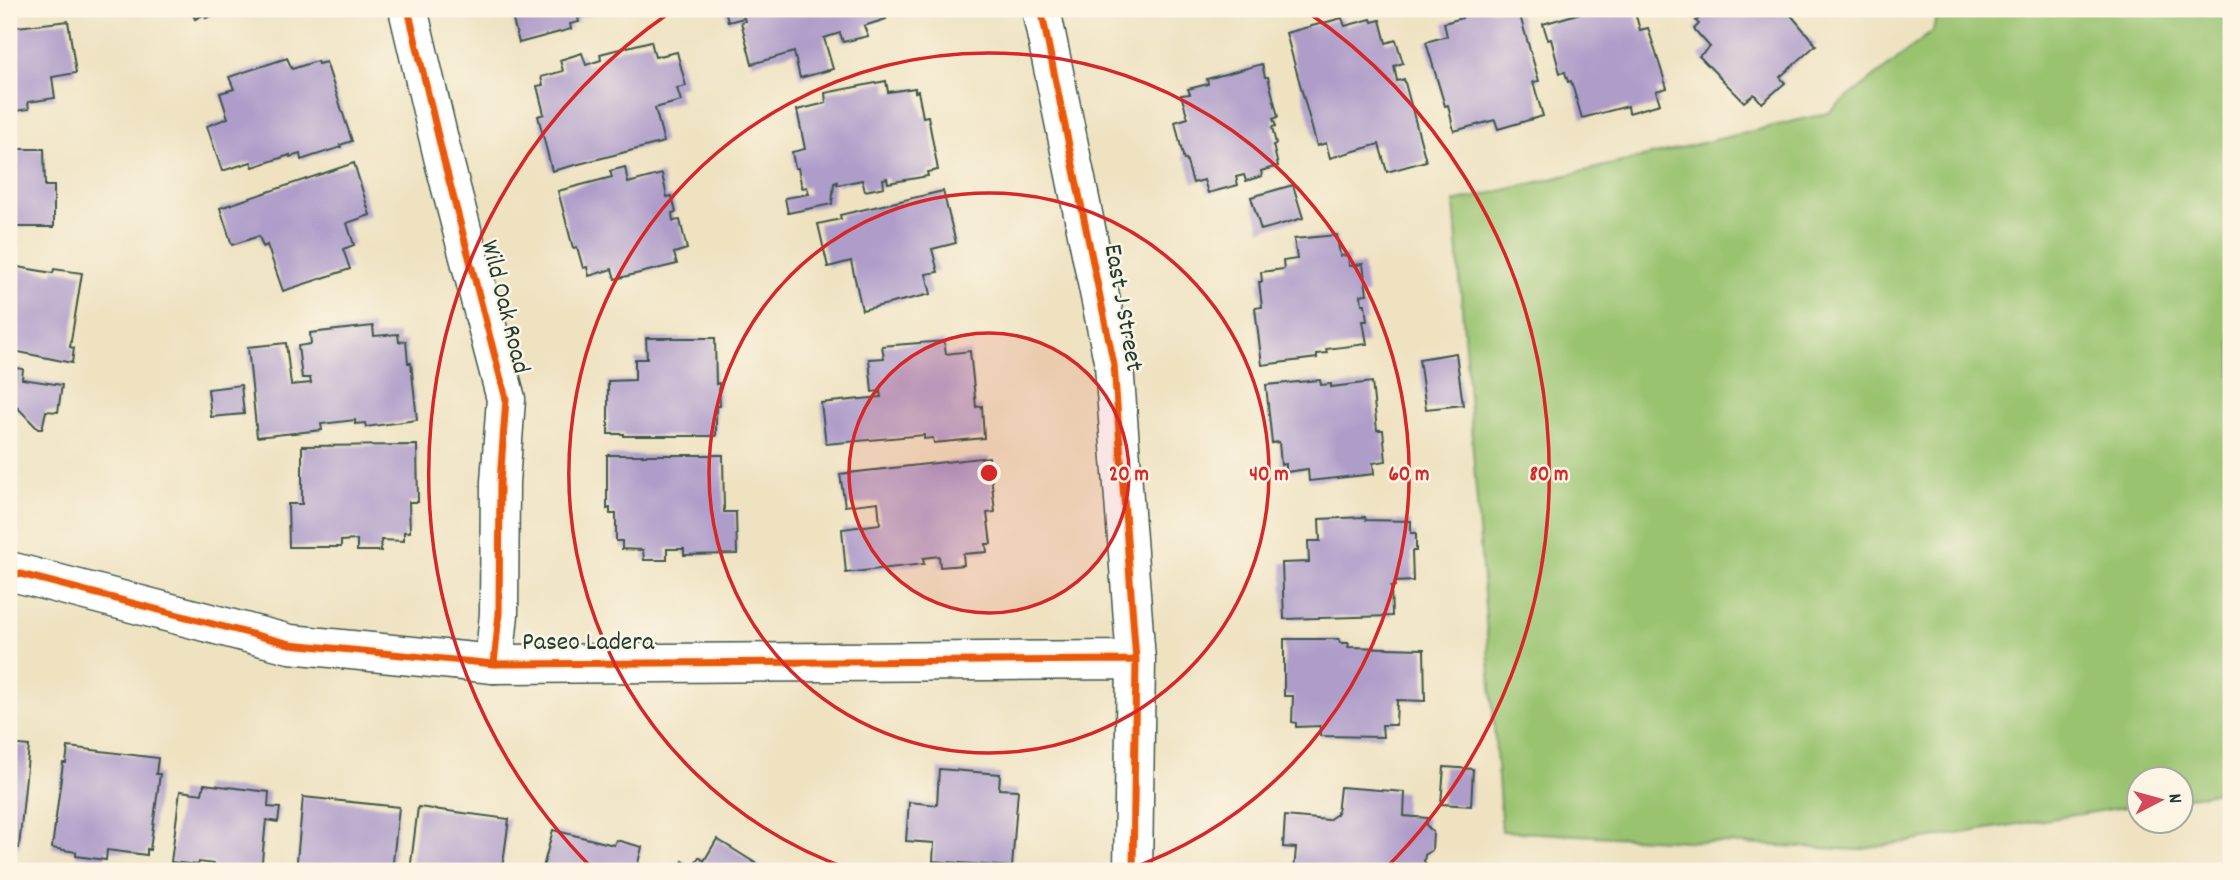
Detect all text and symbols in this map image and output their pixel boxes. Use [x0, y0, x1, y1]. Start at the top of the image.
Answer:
street label: Wild Oak Road [470, 236, 538, 378]
street label: East J Street [1093, 241, 1151, 375]
centre of rings [977, 461, 1001, 485]
text: 20 m [1109, 461, 1149, 491]
text: 40 m [1249, 461, 1289, 491]
text: 60 m [1389, 461, 1429, 491]
text: 80 m [1529, 461, 1569, 491]
street label: Paseo Ladera [522, 625, 655, 662]
north arrow [2124, 764, 2194, 834]
text: N [2160, 793, 2187, 805]

